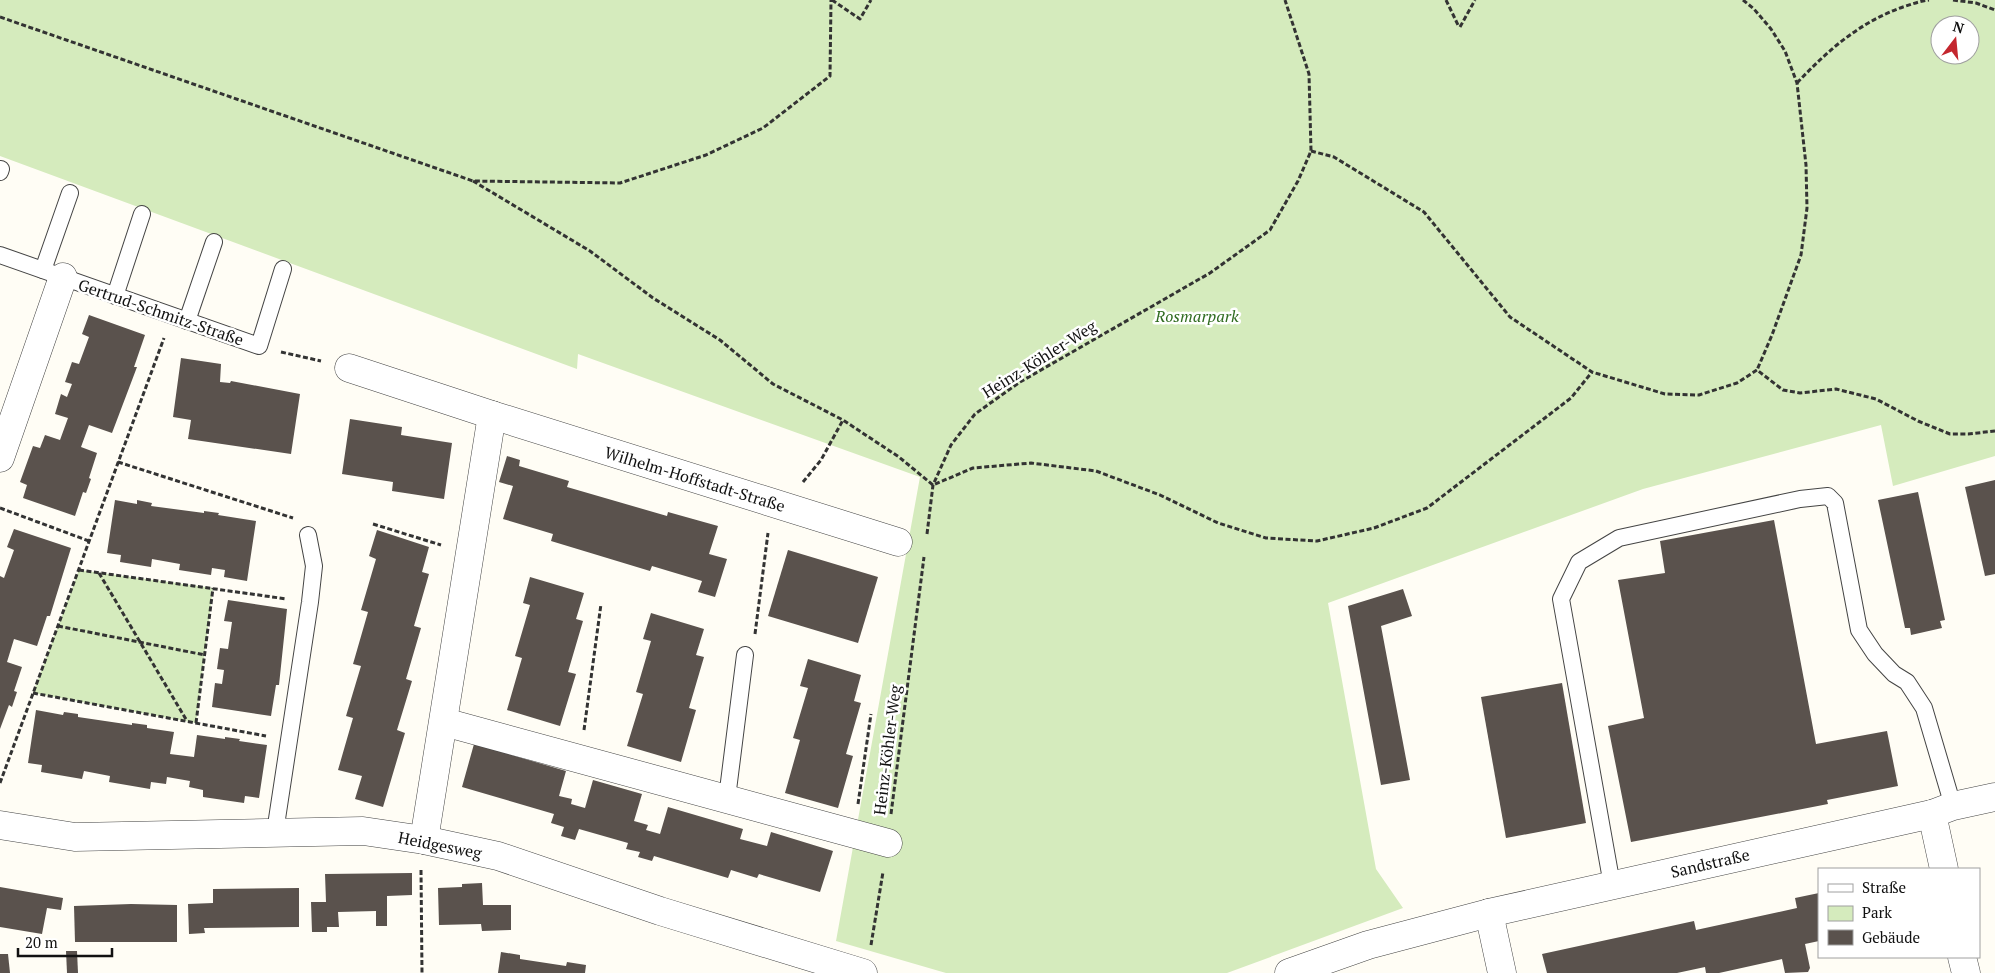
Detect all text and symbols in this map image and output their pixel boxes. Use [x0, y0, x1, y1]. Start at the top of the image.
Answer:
north arrow [1930, 15, 1980, 65]
text: N [1951, 16, 1967, 38]
street label: Gertrud-Schmitz-Straße [75, 273, 247, 351]
park label: Rosmarpark [1154, 305, 1239, 327]
street label: Heinz-Köhler-Weg [978, 315, 1101, 403]
street label: Wilhelm-Hoffstadt-Straße [602, 441, 788, 517]
street label: Heinz-Köhler-Weg [868, 683, 906, 816]
street label: Heidgesweg [396, 826, 484, 864]
street label: Sandstraße [1668, 843, 1752, 883]
legend [1818, 868, 1980, 958]
text: Straße [1862, 877, 1906, 897]
text: Park [1862, 902, 1892, 922]
scale bar [18, 926, 111, 958]
text: Gebäude [1862, 927, 1920, 947]
text: 20 m [25, 932, 58, 952]

